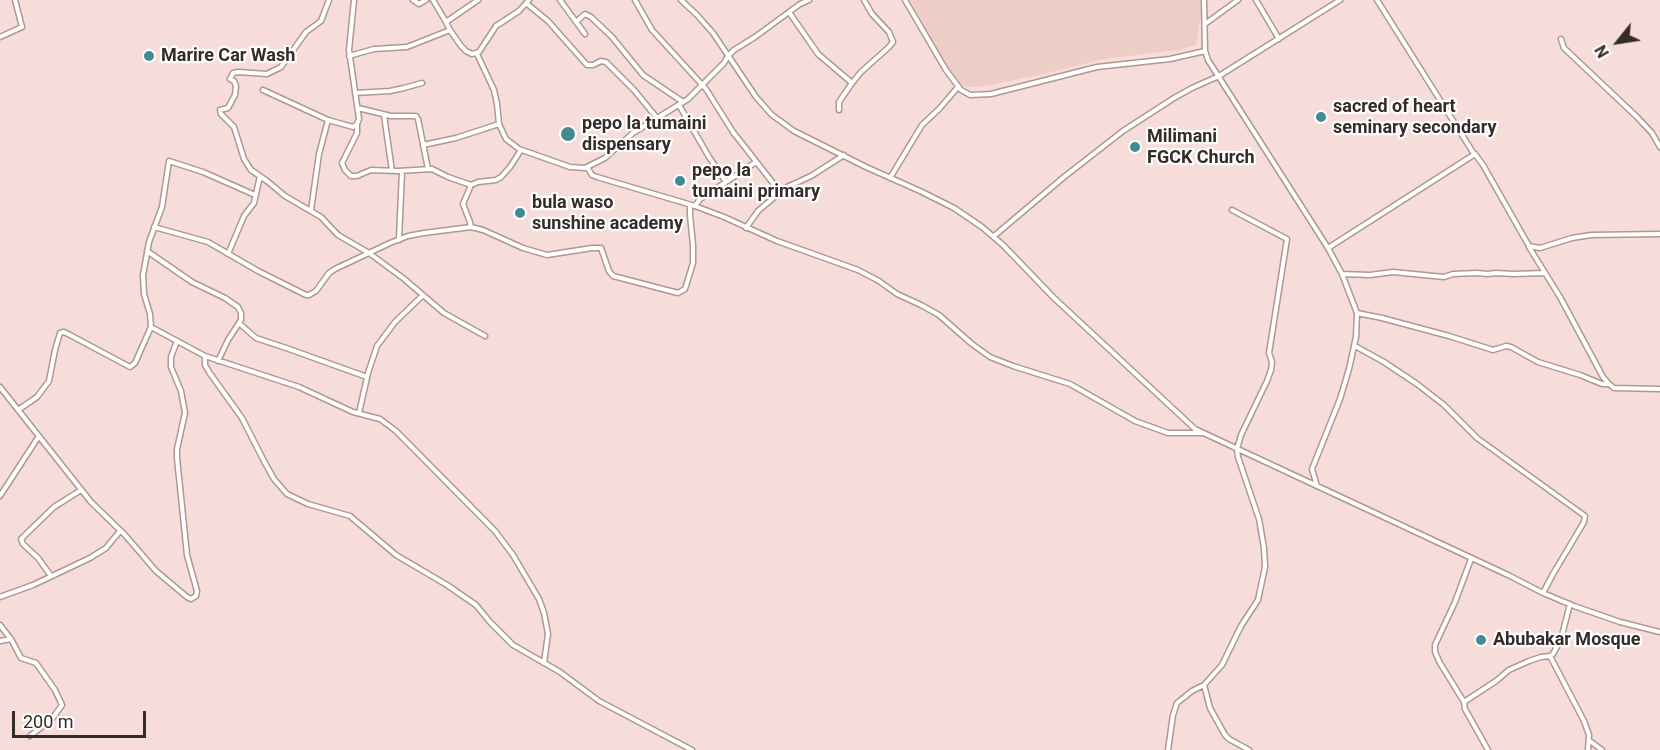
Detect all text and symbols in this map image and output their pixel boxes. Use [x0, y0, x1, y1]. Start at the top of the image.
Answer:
north arrow [1588, 12, 1648, 72]
text: N [1591, 42, 1613, 61]
place label: Marire Car Wash [161, 45, 295, 67]
marker: Marire Car Wash [142, 49, 156, 63]
place label: sacred of heart seminary secondary [1333, 96, 1497, 138]
marker: sacred of heart seminary secondary [1314, 110, 1328, 124]
place label: pepo la tumaini dispensary [582, 113, 706, 156]
marker: pepo la tumaini dispensary [559, 125, 577, 143]
place label: Milimani FGCK Church [1147, 126, 1255, 168]
marker: Milimani FGCK Church [1128, 140, 1142, 154]
place label: pepo la tumaini primary [692, 160, 820, 202]
marker: pepo la tumaini primary [673, 174, 687, 188]
place label: bula waso sunshine academy [532, 192, 683, 234]
marker: bula waso sunshine academy [513, 206, 527, 220]
place label: Abubakar Mosque [1493, 629, 1640, 651]
marker: Abubakar Mosque [1474, 633, 1488, 647]
scale bar [15, 699, 148, 737]
text: 200 m [23, 711, 74, 732]

